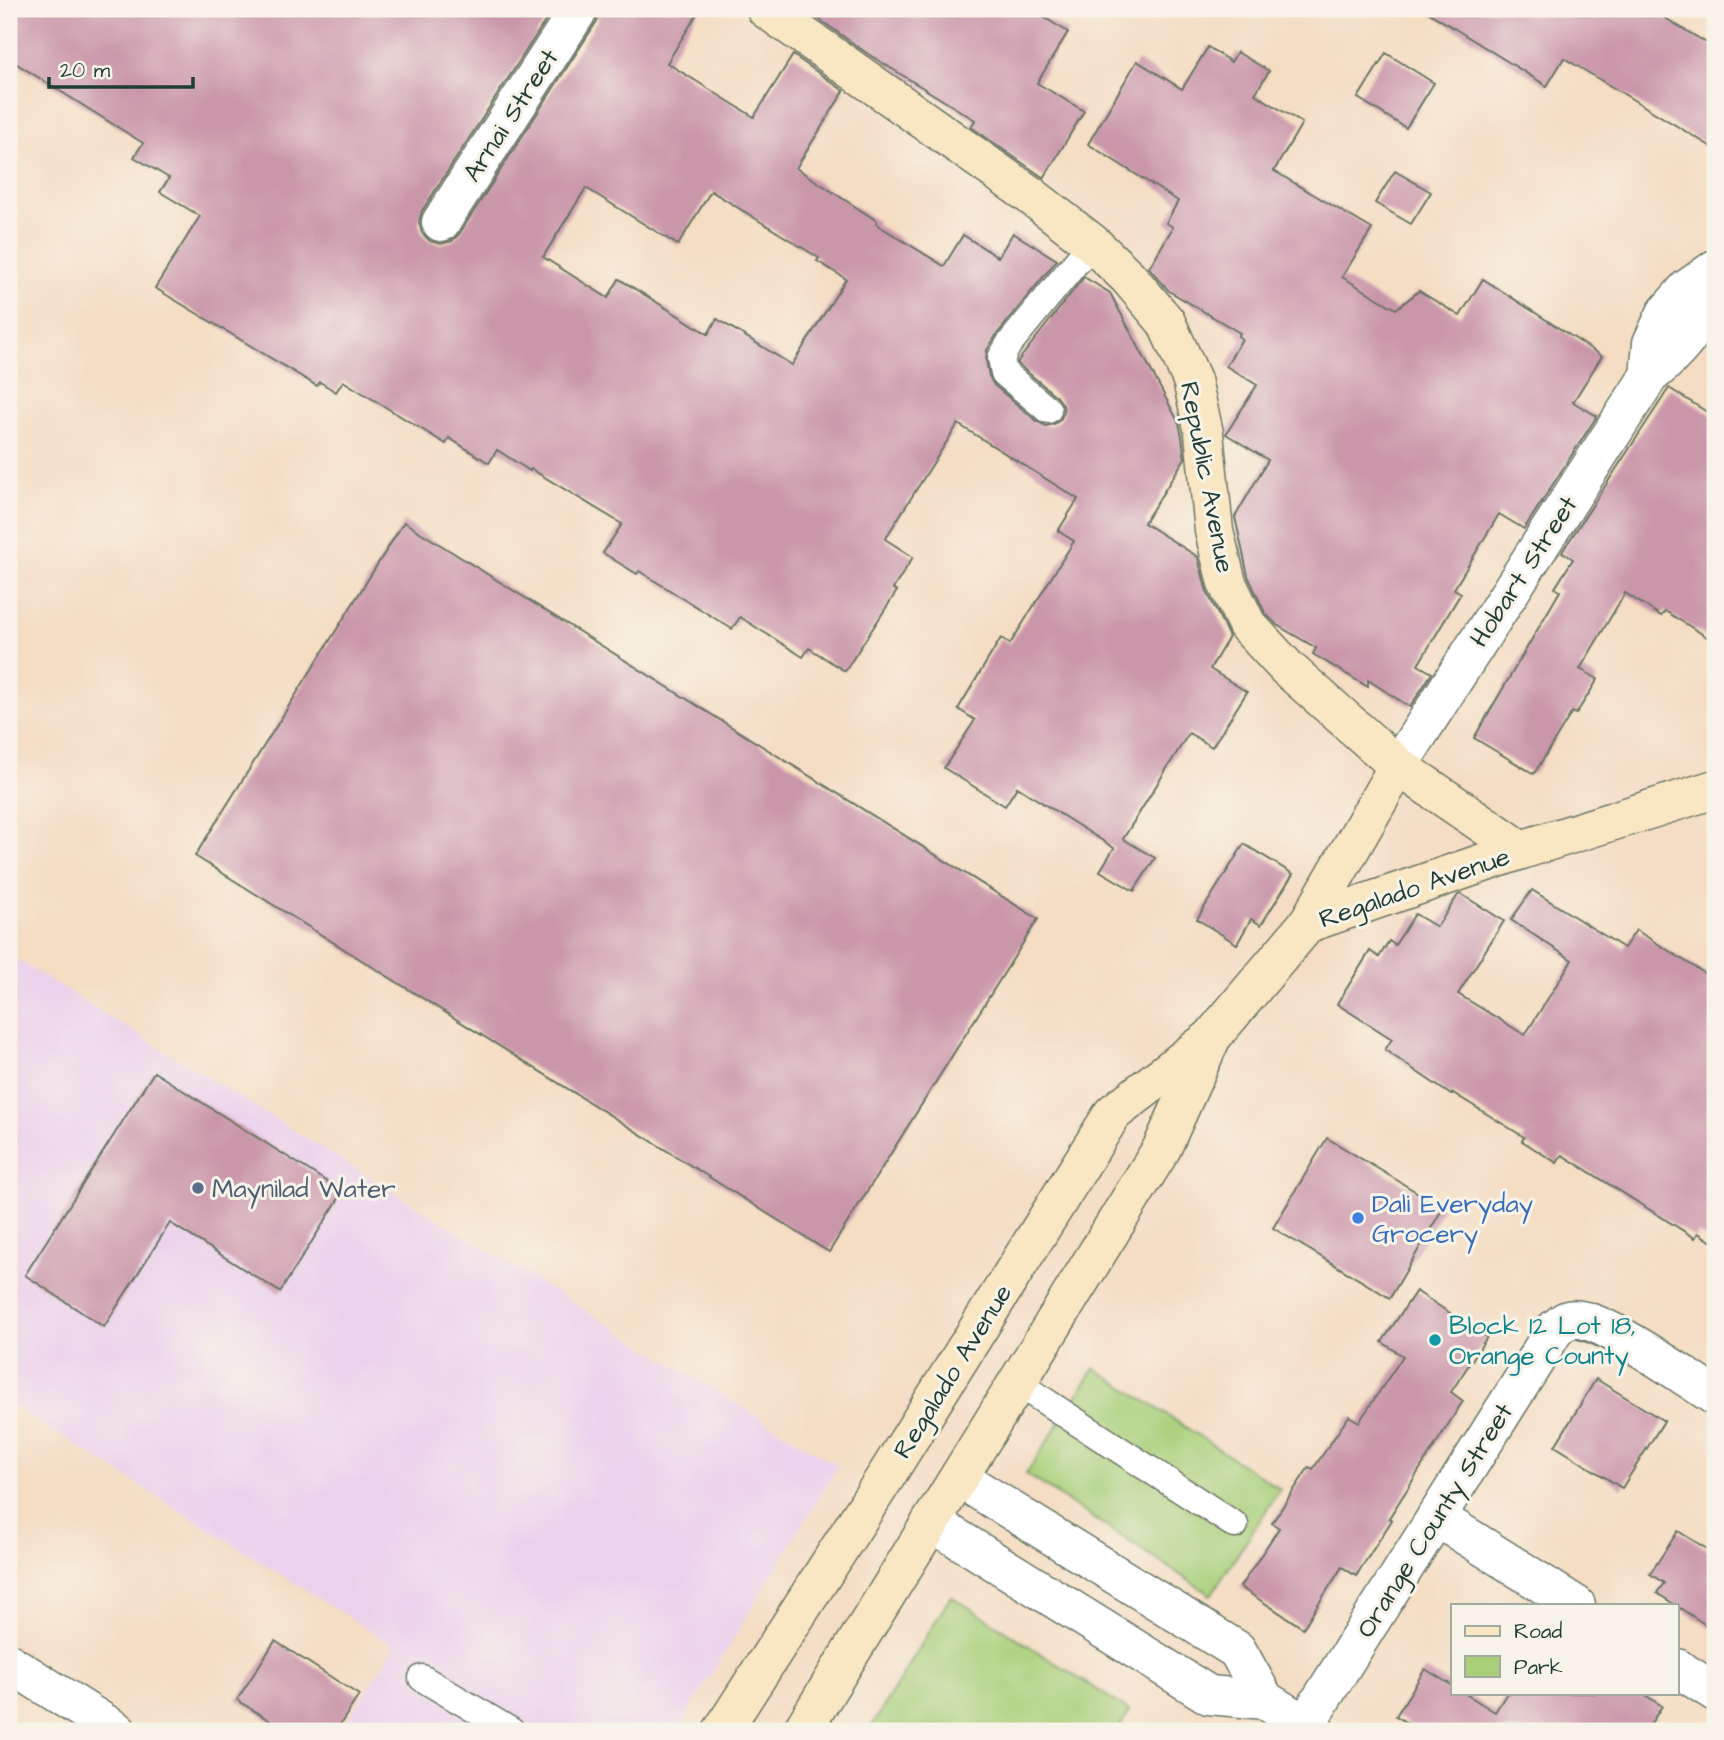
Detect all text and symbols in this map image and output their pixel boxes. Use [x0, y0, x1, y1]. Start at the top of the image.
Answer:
street label: Arnai Street [454, 42, 568, 189]
scale bar [49, 46, 192, 90]
text: 20 m [60, 56, 111, 85]
street label: Republic Avenue [1171, 378, 1243, 576]
street label: Hobart Street [1461, 489, 1586, 654]
street label: Regalado Avenue [1314, 838, 1515, 939]
place label: Maynilad Water [212, 1171, 396, 1209]
marker: Maynilad Water [190, 1180, 206, 1196]
place label: Dali Everyday Grocery [1372, 1186, 1533, 1254]
marker: Dali Everyday Grocery [1350, 1210, 1366, 1226]
street label: Regalado Avenue [885, 1277, 1023, 1467]
place label: Block 12 Lot 18, Orange County [1449, 1308, 1636, 1376]
marker: Block 12 Lot 18, Orange County [1427, 1332, 1443, 1348]
street label: Orange County Street [1348, 1396, 1524, 1646]
legend [1451, 1604, 1678, 1694]
text: Road [1514, 1617, 1562, 1646]
text: Park [1514, 1653, 1563, 1682]

